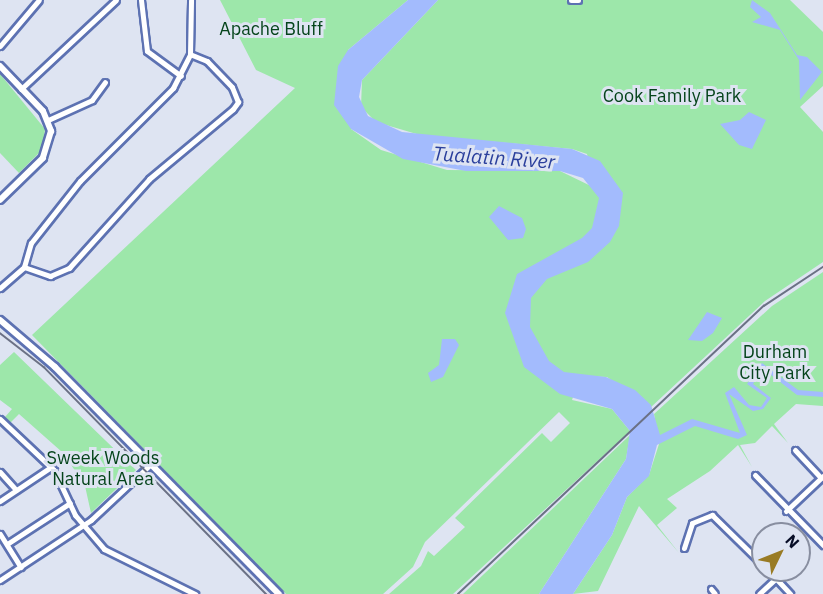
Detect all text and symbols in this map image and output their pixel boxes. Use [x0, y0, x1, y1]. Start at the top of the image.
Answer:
park label: Apache Bluff [219, 18, 323, 40]
park label: Cook Family Park [603, 85, 741, 107]
water label: Tualatin River [432, 141, 556, 173]
park label: Durham City Park [739, 342, 811, 385]
park label: Sweek Woods Natural Area [47, 448, 159, 490]
north arrow [751, 522, 811, 582]
text: N [781, 530, 804, 552]

